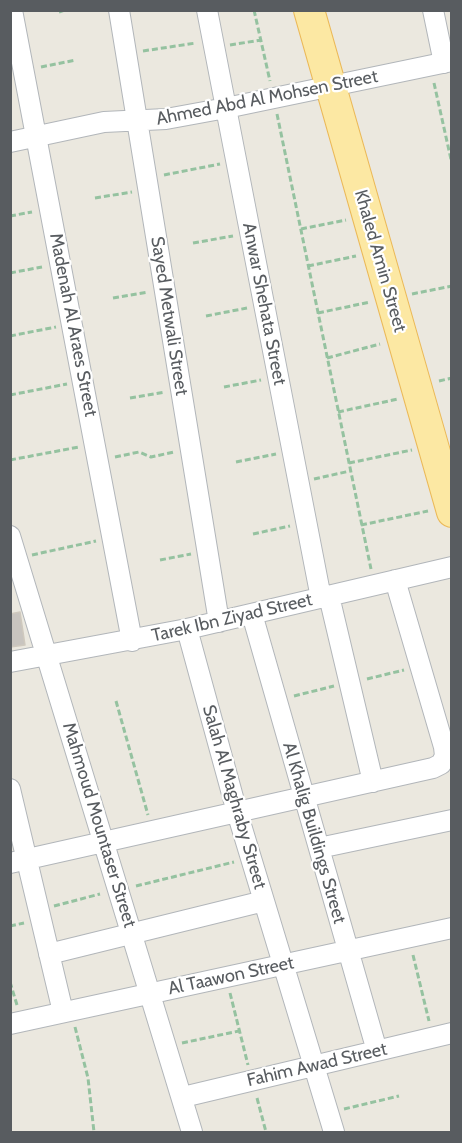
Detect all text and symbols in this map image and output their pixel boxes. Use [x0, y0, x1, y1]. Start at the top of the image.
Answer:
street label: Ahmed Abd Al Mohsen Street [154, 66, 380, 130]
street label: Khaled Amin Street [349, 187, 411, 335]
street label: Anwar Shehata Street [238, 221, 290, 387]
street label: Madenah Al Araes Street [45, 231, 101, 419]
street label: Sayed Metwali Street [146, 235, 192, 397]
street label: Tarek Ibn Ziyad Street [150, 589, 314, 647]
street label: Salah Al Maghraby Street [197, 703, 271, 891]
street label: Mahmoud Mountaser Street [58, 720, 140, 930]
street label: Al Khalig Buildings Street [278, 740, 350, 926]
street label: Al Taawon Street [166, 952, 296, 1000]
street label: Fahim Awad Street [245, 1038, 389, 1092]

